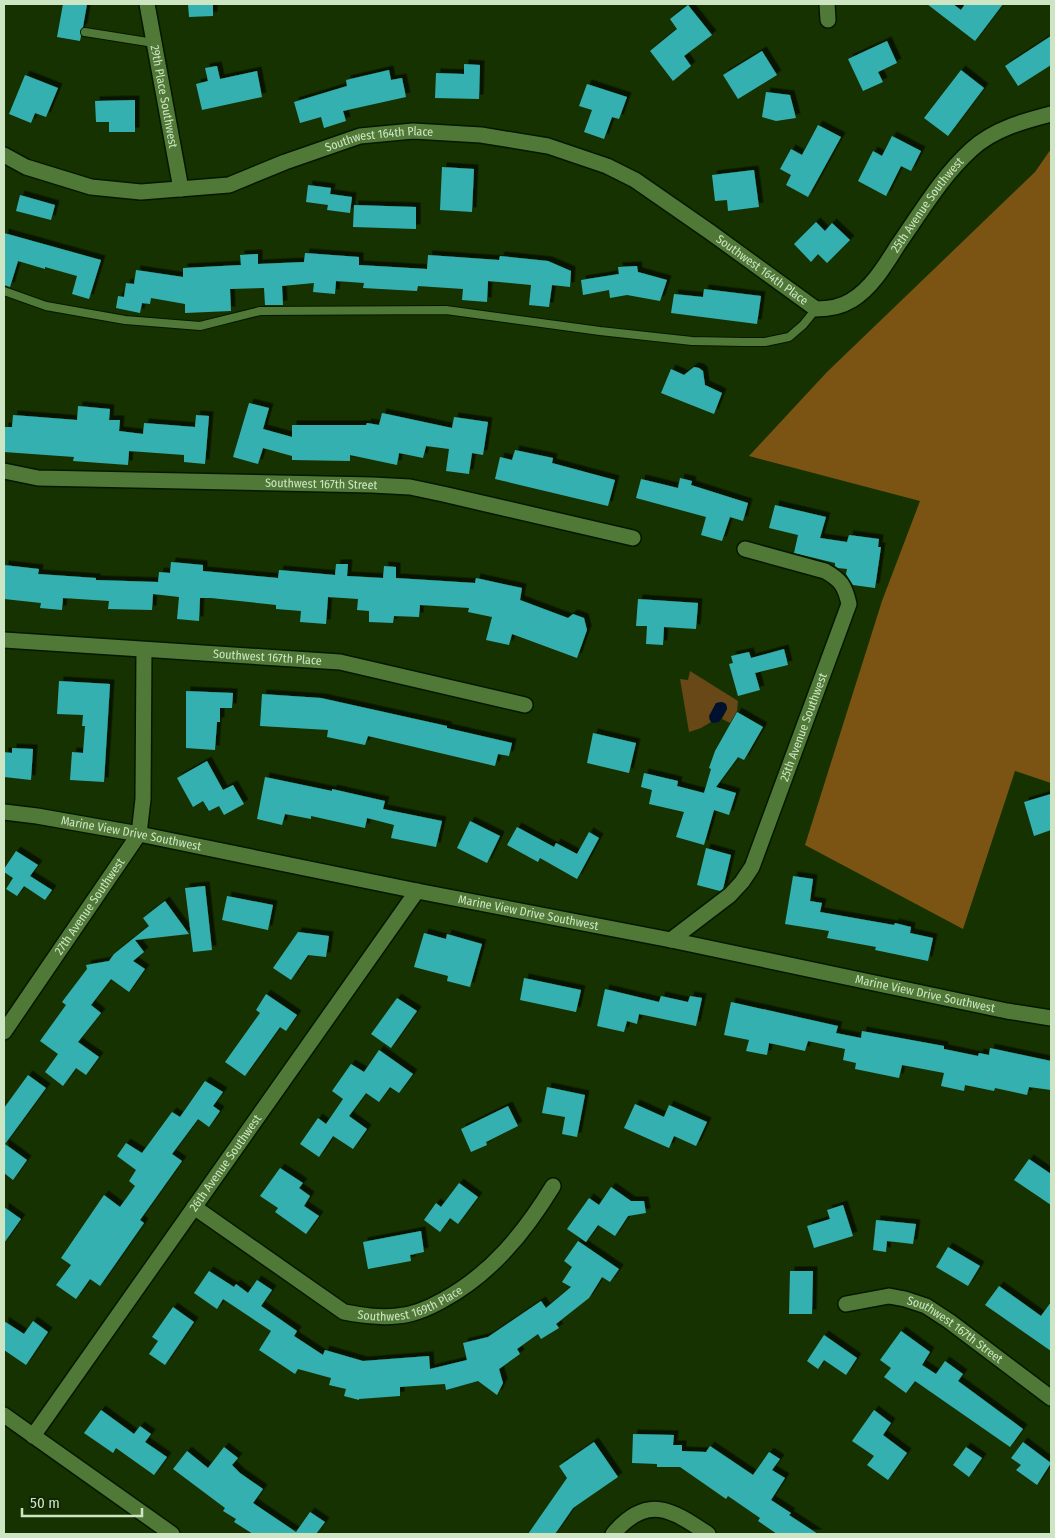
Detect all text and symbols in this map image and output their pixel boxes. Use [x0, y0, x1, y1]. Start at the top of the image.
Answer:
street label: 29th Place Southwest [148, 44, 180, 149]
street label: Southwest 164th Place [323, 124, 434, 155]
street label: 25th Avenue Southwest [888, 154, 966, 255]
street label: Southwest 164th Place [713, 232, 811, 308]
street label: Southwest 167th Street [265, 476, 378, 492]
street label: Southwest 167th Place [213, 647, 322, 668]
street label: 25th Avenue Southwest [777, 671, 830, 783]
street label: Marine View Drive Southwest [60, 813, 203, 854]
street label: 27th Avenue Southwest [52, 855, 127, 957]
street label: Marine View Drive Southwest [457, 892, 600, 933]
street label: Marine View Drive Southwest [854, 972, 996, 1015]
street label: 26th Avenue Southwest [187, 1112, 264, 1214]
street label: Southwest 169th Place [357, 1283, 465, 1324]
street label: Southwest 167th Street [905, 1293, 1006, 1366]
scale bar [22, 1486, 142, 1518]
text: 50 m [30, 1494, 60, 1512]

